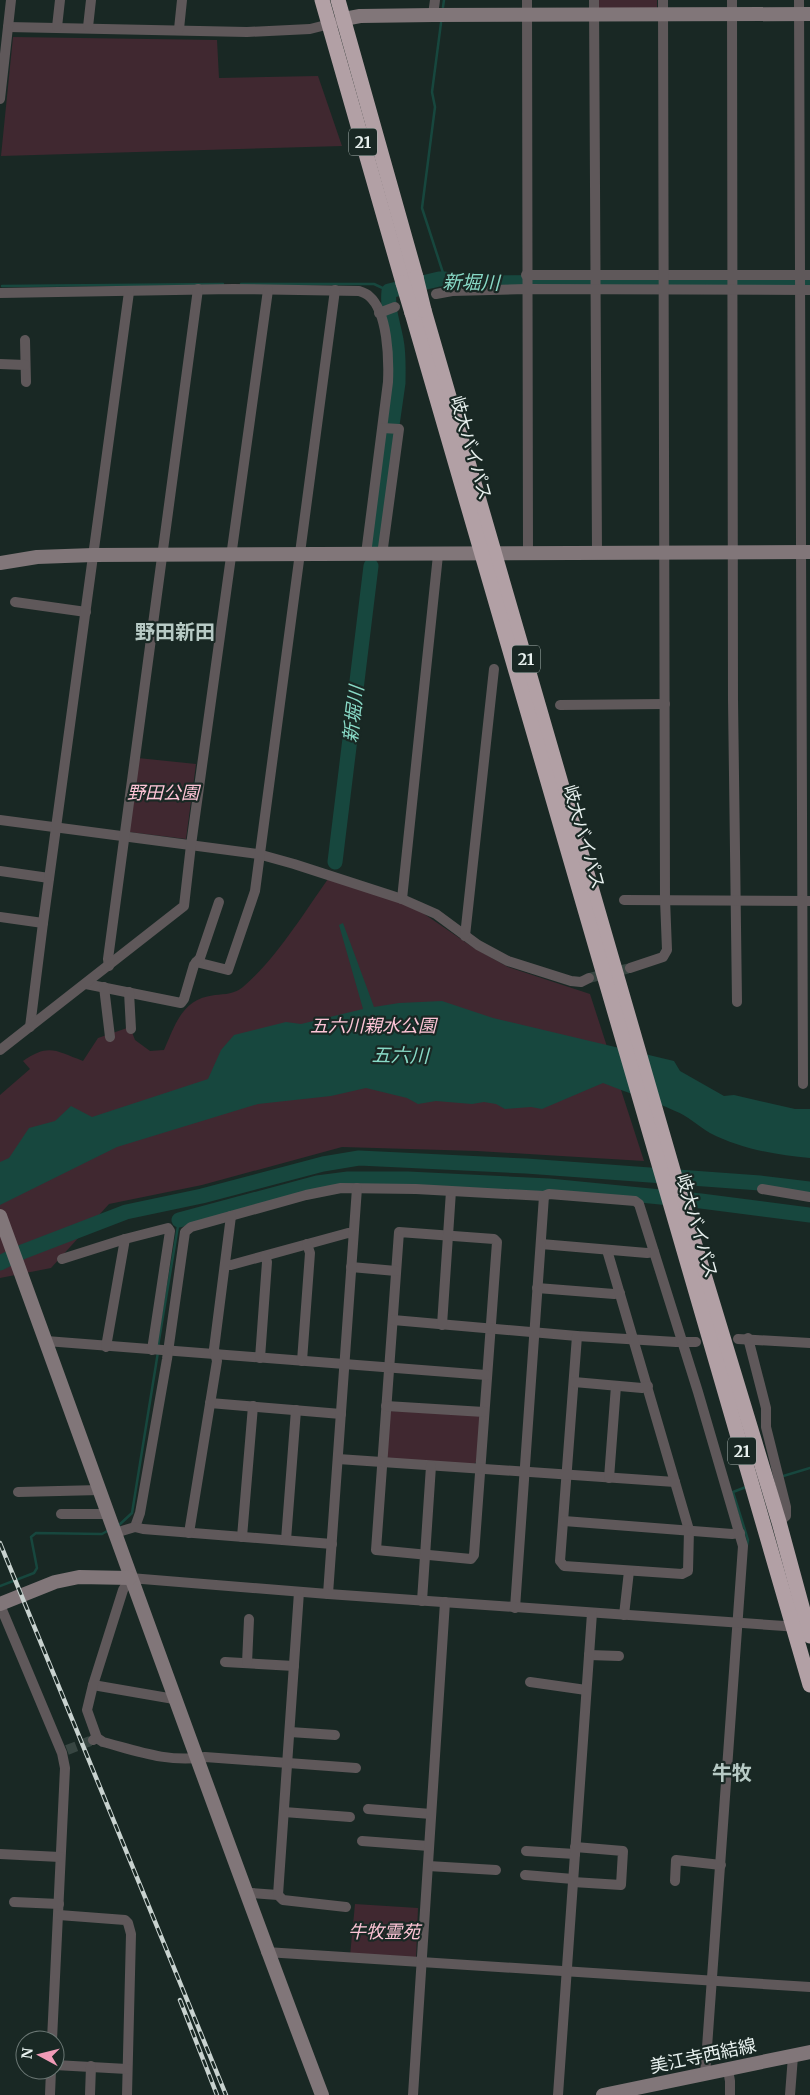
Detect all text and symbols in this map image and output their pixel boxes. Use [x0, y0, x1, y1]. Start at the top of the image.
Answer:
road number: 21 [349, 128, 377, 156]
water label: 新堀川 [442, 270, 502, 295]
street label: 岐大バイパス [446, 393, 497, 503]
district label: 野田新田 [135, 619, 215, 644]
road number: 21 [512, 646, 540, 672]
water label: 新堀川 [338, 682, 369, 744]
park label: 野田公園 [127, 781, 202, 804]
street label: 岐大バイパス [559, 782, 610, 892]
park label: 五六川親水公園 [310, 1014, 439, 1037]
water label: 五六川 [371, 1043, 431, 1068]
street label: 岐大バイパス [672, 1171, 723, 1281]
road number: 21 [728, 1438, 756, 1464]
district label: 牛牧 [712, 1760, 752, 1785]
park label: 牛牧霊苑 [348, 1920, 423, 1943]
north arrow [15, 2030, 65, 2080]
street label: 美江寺西結線 [648, 2033, 758, 2078]
text: N [17, 2047, 37, 2060]

